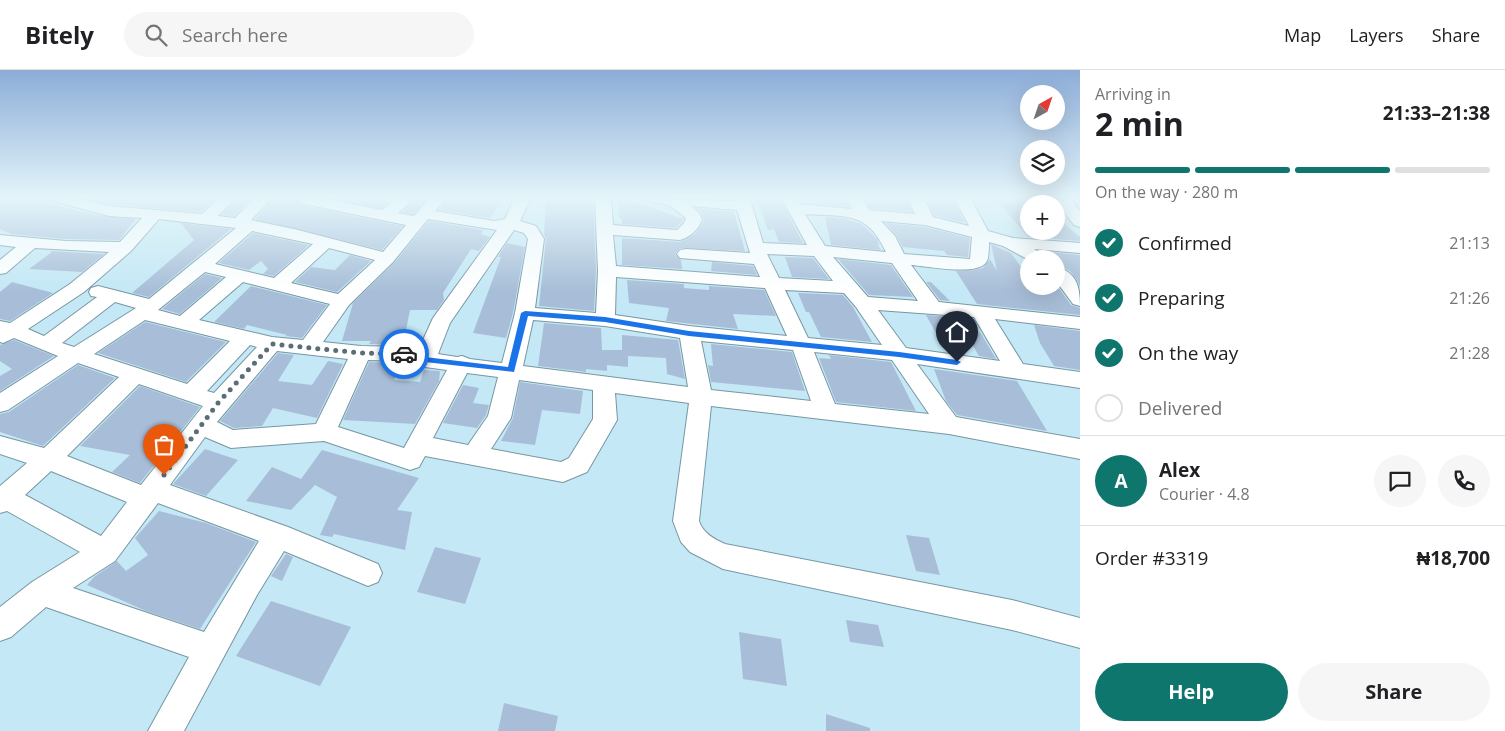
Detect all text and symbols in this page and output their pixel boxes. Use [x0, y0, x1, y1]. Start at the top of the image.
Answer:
search box [124, 12, 474, 57]
text: Bitely [25, 18, 94, 51]
icon: search [142, 21, 170, 49]
text: Search here [182, 22, 288, 48]
text: Map [1284, 23, 1321, 47]
text: Layers [1349, 23, 1404, 47]
text: Share [1432, 23, 1480, 47]
text: Arriving in [1095, 83, 1171, 105]
north arrow [1020, 85, 1065, 130]
map controls [1020, 85, 1065, 295]
text: 21:33–21:38 [1383, 100, 1490, 126]
text: 2 min [1095, 102, 1184, 145]
button: layers [1020, 140, 1065, 185]
text: On the way · 280 m [1095, 181, 1238, 203]
button: + [1020, 195, 1065, 240]
icon: check [1095, 229, 1123, 257]
text: Confirmed [1138, 230, 1232, 256]
text: 21:13 [1449, 232, 1490, 254]
button: − [1020, 250, 1065, 295]
icon: check [1095, 284, 1123, 312]
text: Preparing [1138, 285, 1225, 311]
text: 21:26 [1449, 287, 1490, 309]
pin [936, 311, 978, 362]
icon: home [943, 318, 971, 346]
courier [379, 329, 429, 379]
icon: check [1095, 339, 1123, 367]
icon: car [390, 340, 418, 368]
text: On the way [1138, 340, 1238, 366]
text: 21:28 [1449, 342, 1490, 364]
text: Delivered [1138, 395, 1222, 421]
pin [143, 424, 185, 475]
icon: bag [150, 431, 178, 459]
button: chat [1374, 455, 1426, 507]
button: phone [1438, 455, 1490, 507]
text: Alex [1159, 457, 1200, 483]
text: A [1114, 468, 1128, 494]
text: Courier · 4.8 [1159, 483, 1250, 505]
text: Order #3319 [1095, 545, 1208, 571]
text: ₦18,700 [1417, 545, 1490, 571]
button: Help [1095, 663, 1288, 721]
button: Share [1298, 663, 1490, 721]

